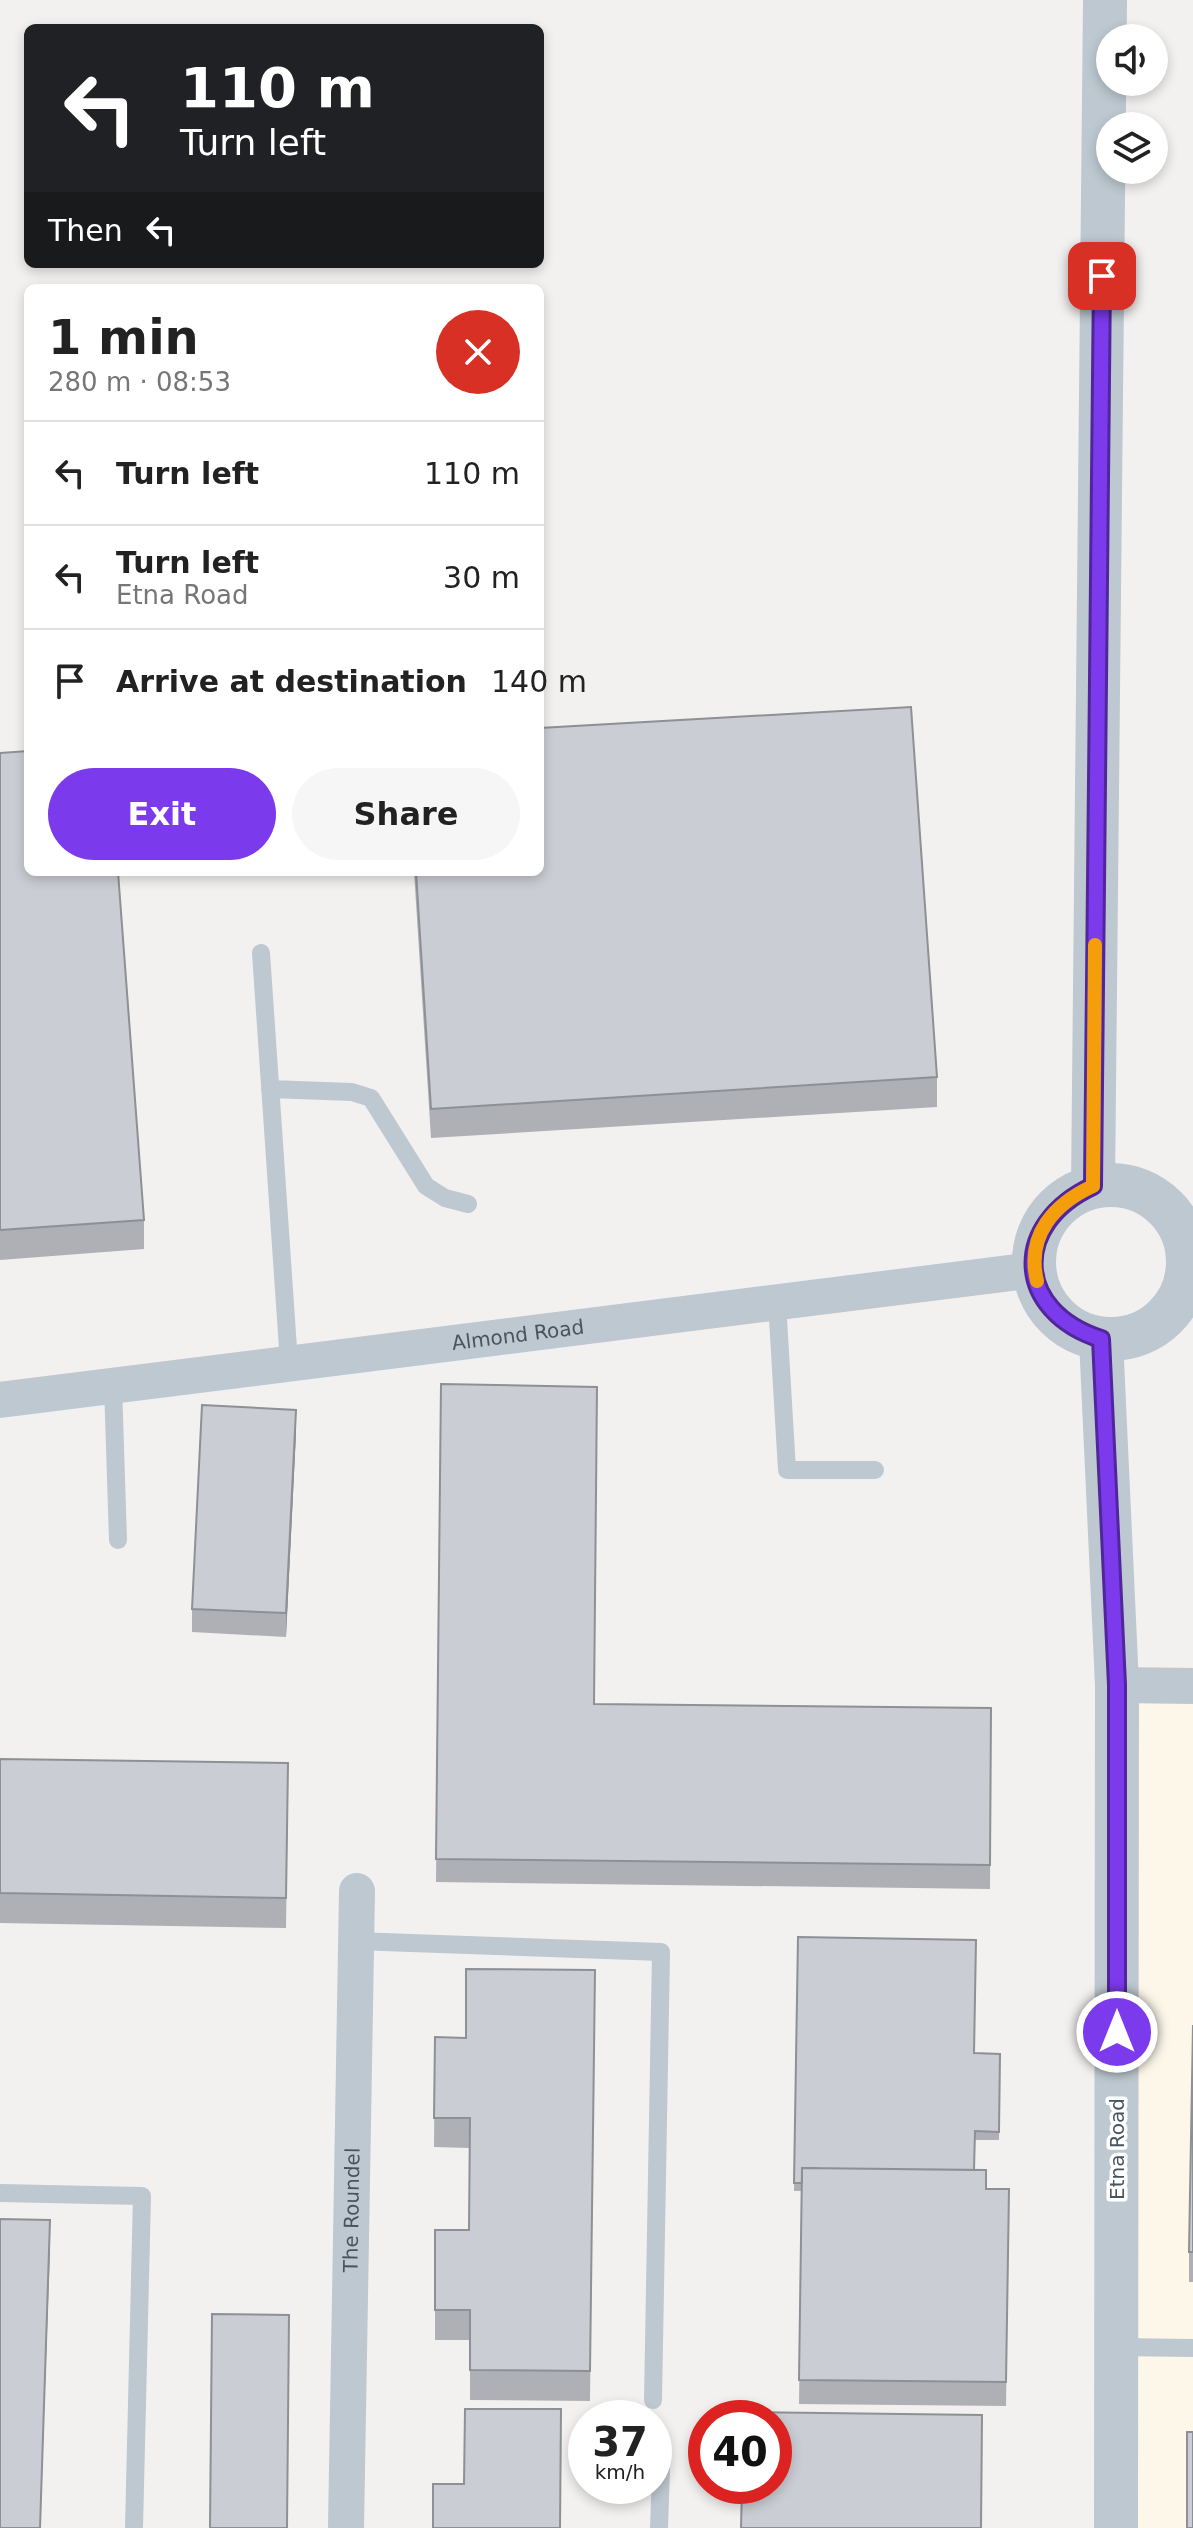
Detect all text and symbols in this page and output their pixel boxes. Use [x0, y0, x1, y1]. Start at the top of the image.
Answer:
map controls [1096, 24, 1168, 184]
button: sound [1096, 24, 1168, 96]
text: 110 m [180, 55, 375, 120]
icon: left [48, 56, 152, 160]
button: layers [1096, 112, 1168, 184]
text: Turn left [180, 122, 326, 163]
icon: left [139, 208, 183, 252]
text: Then [48, 213, 123, 248]
pin [1068, 242, 1136, 310]
icon: arrive [1080, 254, 1124, 298]
text: 1 min [48, 309, 199, 365]
button: close [436, 310, 520, 394]
text: 280 m · 08:53 [48, 367, 231, 397]
icon: left [48, 451, 92, 495]
text: Turn left [116, 456, 259, 491]
text: 110 m [424, 456, 520, 491]
text: Turn left [116, 545, 259, 580]
icon: left [48, 555, 92, 599]
text: 30 m [443, 560, 520, 595]
text: Etna Road [116, 580, 249, 610]
icon: arrive [48, 659, 92, 703]
text: Arrive at destination [116, 664, 467, 699]
text: 140 m [491, 664, 587, 699]
button: Exit [48, 768, 276, 860]
button: Share [292, 768, 520, 860]
street label: Almond Road [450, 1315, 585, 1355]
position arrow [1075, 1990, 1159, 2074]
street label: Etna Road [1105, 2098, 1129, 2200]
street label: The Roundel [338, 2147, 365, 2274]
speed limit sign: 40 [688, 2400, 792, 2504]
text: 37 [592, 2419, 648, 2465]
text: km/h [595, 2460, 645, 2484]

